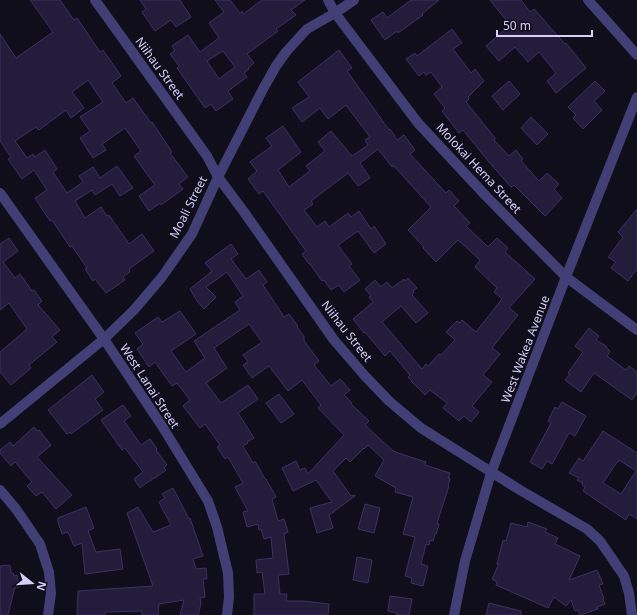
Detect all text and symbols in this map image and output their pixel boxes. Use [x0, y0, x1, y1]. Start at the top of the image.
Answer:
scale bar [497, 12, 592, 38]
text: 50 m [503, 17, 531, 34]
street label: Niihau Street [132, 33, 189, 103]
street label: Molokai Hema Street [433, 119, 526, 217]
street label: Moali Street [165, 172, 211, 241]
street label: West Wakea Avenue [497, 293, 553, 405]
street label: Niihau Street [318, 297, 377, 366]
street label: West Lanai Street [116, 340, 184, 432]
north arrow [12, 563, 52, 603]
text: N [34, 580, 51, 593]

